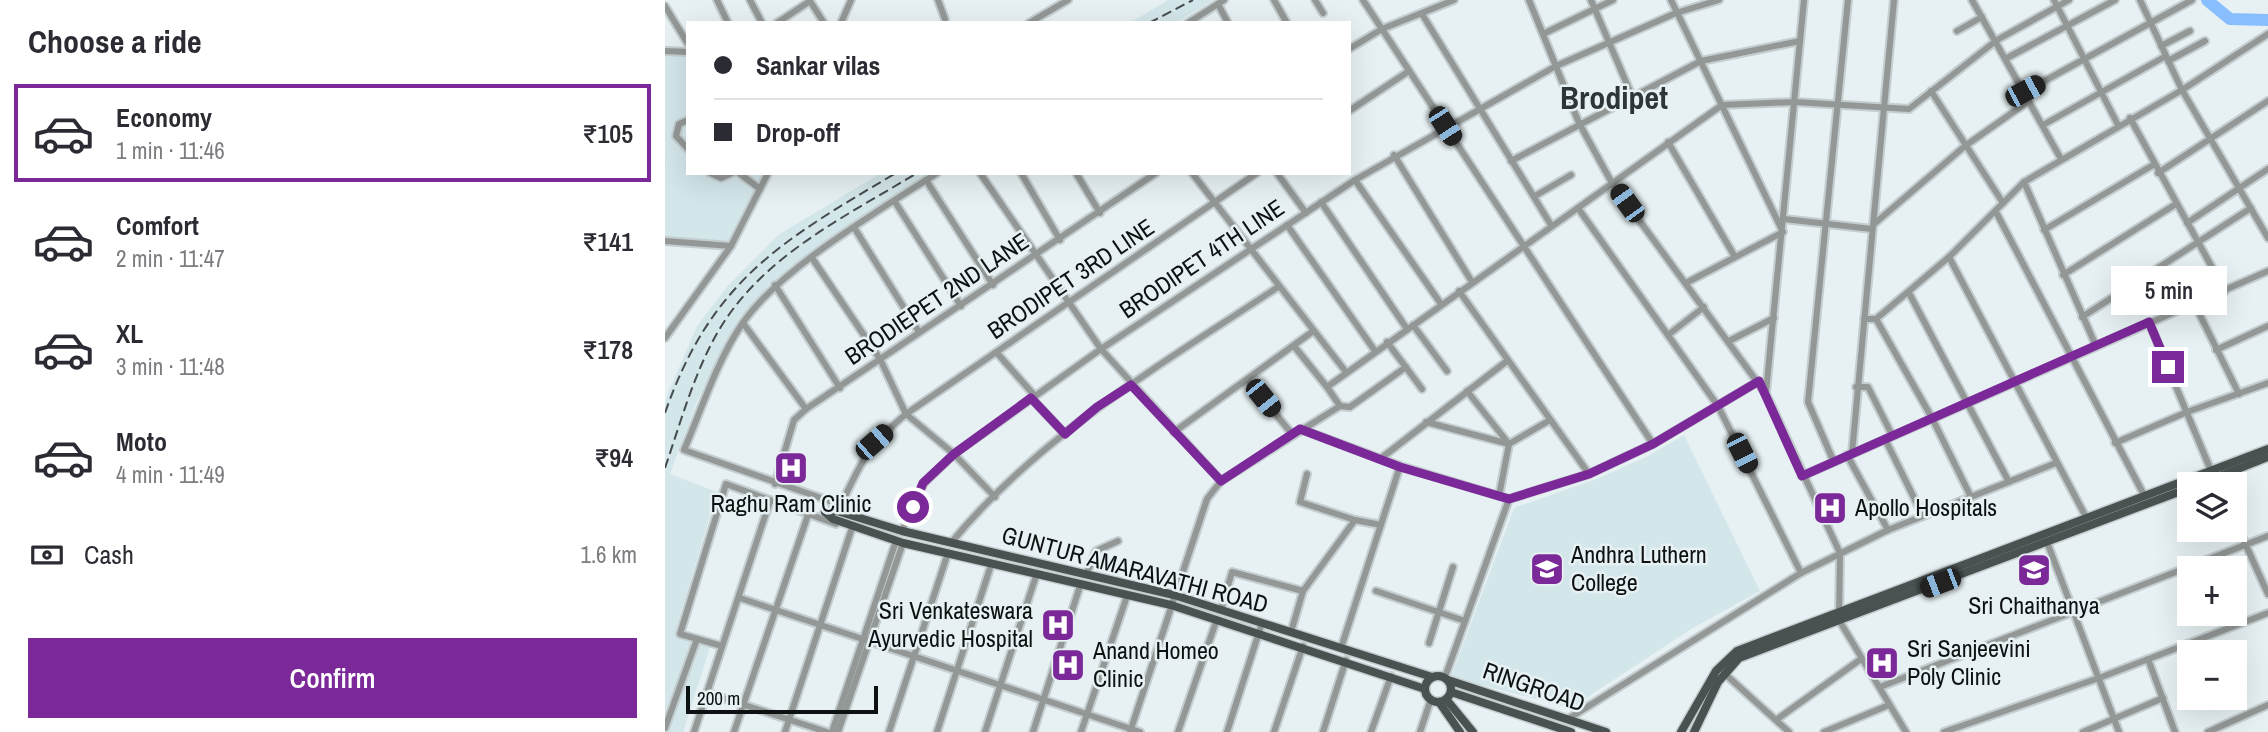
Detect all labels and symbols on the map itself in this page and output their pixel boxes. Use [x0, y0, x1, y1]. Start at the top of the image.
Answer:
car [2002, 72, 2049, 110]
district label: Brodipet [1560, 76, 1668, 119]
car [1425, 103, 1466, 149]
car [1607, 180, 1648, 226]
street label: BRODIPET 4TH LINE [1113, 191, 1290, 325]
street label: BRODIPET 3RD LINE [981, 211, 1160, 346]
street label: BRODIEPET 2ND LANE [838, 225, 1035, 372]
callout: 5 min [2110, 266, 2226, 314]
route end [2152, 351, 2184, 383]
car [1242, 375, 1285, 421]
car [852, 420, 897, 464]
car [1724, 430, 1761, 476]
hospital icon: Raghu Ram Clinic [772, 449, 810, 487]
place label: Raghu Ram Clinic [711, 487, 872, 519]
hospital icon: Apollo Hospitals [1811, 489, 1849, 527]
route start [897, 491, 929, 523]
place label: Apollo Hospitals [1854, 491, 1997, 523]
street label: GUNTUR AMARAVATHI ROAD [999, 518, 1272, 620]
place label: Andhra Luthern College [1570, 538, 1707, 598]
school or university icon: Andhra Luthern College [1528, 550, 1566, 588]
school or university icon: Sri Chaithanya [2015, 551, 2053, 589]
car [1917, 566, 1964, 600]
place label: Sri Chaithanya [1968, 589, 2100, 621]
place label: Sri Venkateswara Ayurvedic Hospital [867, 594, 1033, 654]
hospital icon: Sri Venkateswara Ayurvedic Hospital [1039, 606, 1077, 644]
place label: Sri Sanjeevini Poly Clinic [1907, 632, 2031, 692]
place label: Anand Homeo Clinic [1092, 634, 1219, 694]
hospital icon: Sri Sanjeevini Poly Clinic [1863, 644, 1901, 682]
hospital icon: Anand Homeo Clinic [1049, 646, 1087, 684]
street label: RINGROAD [1479, 654, 1590, 718]
scale bar [686, 683, 879, 715]

